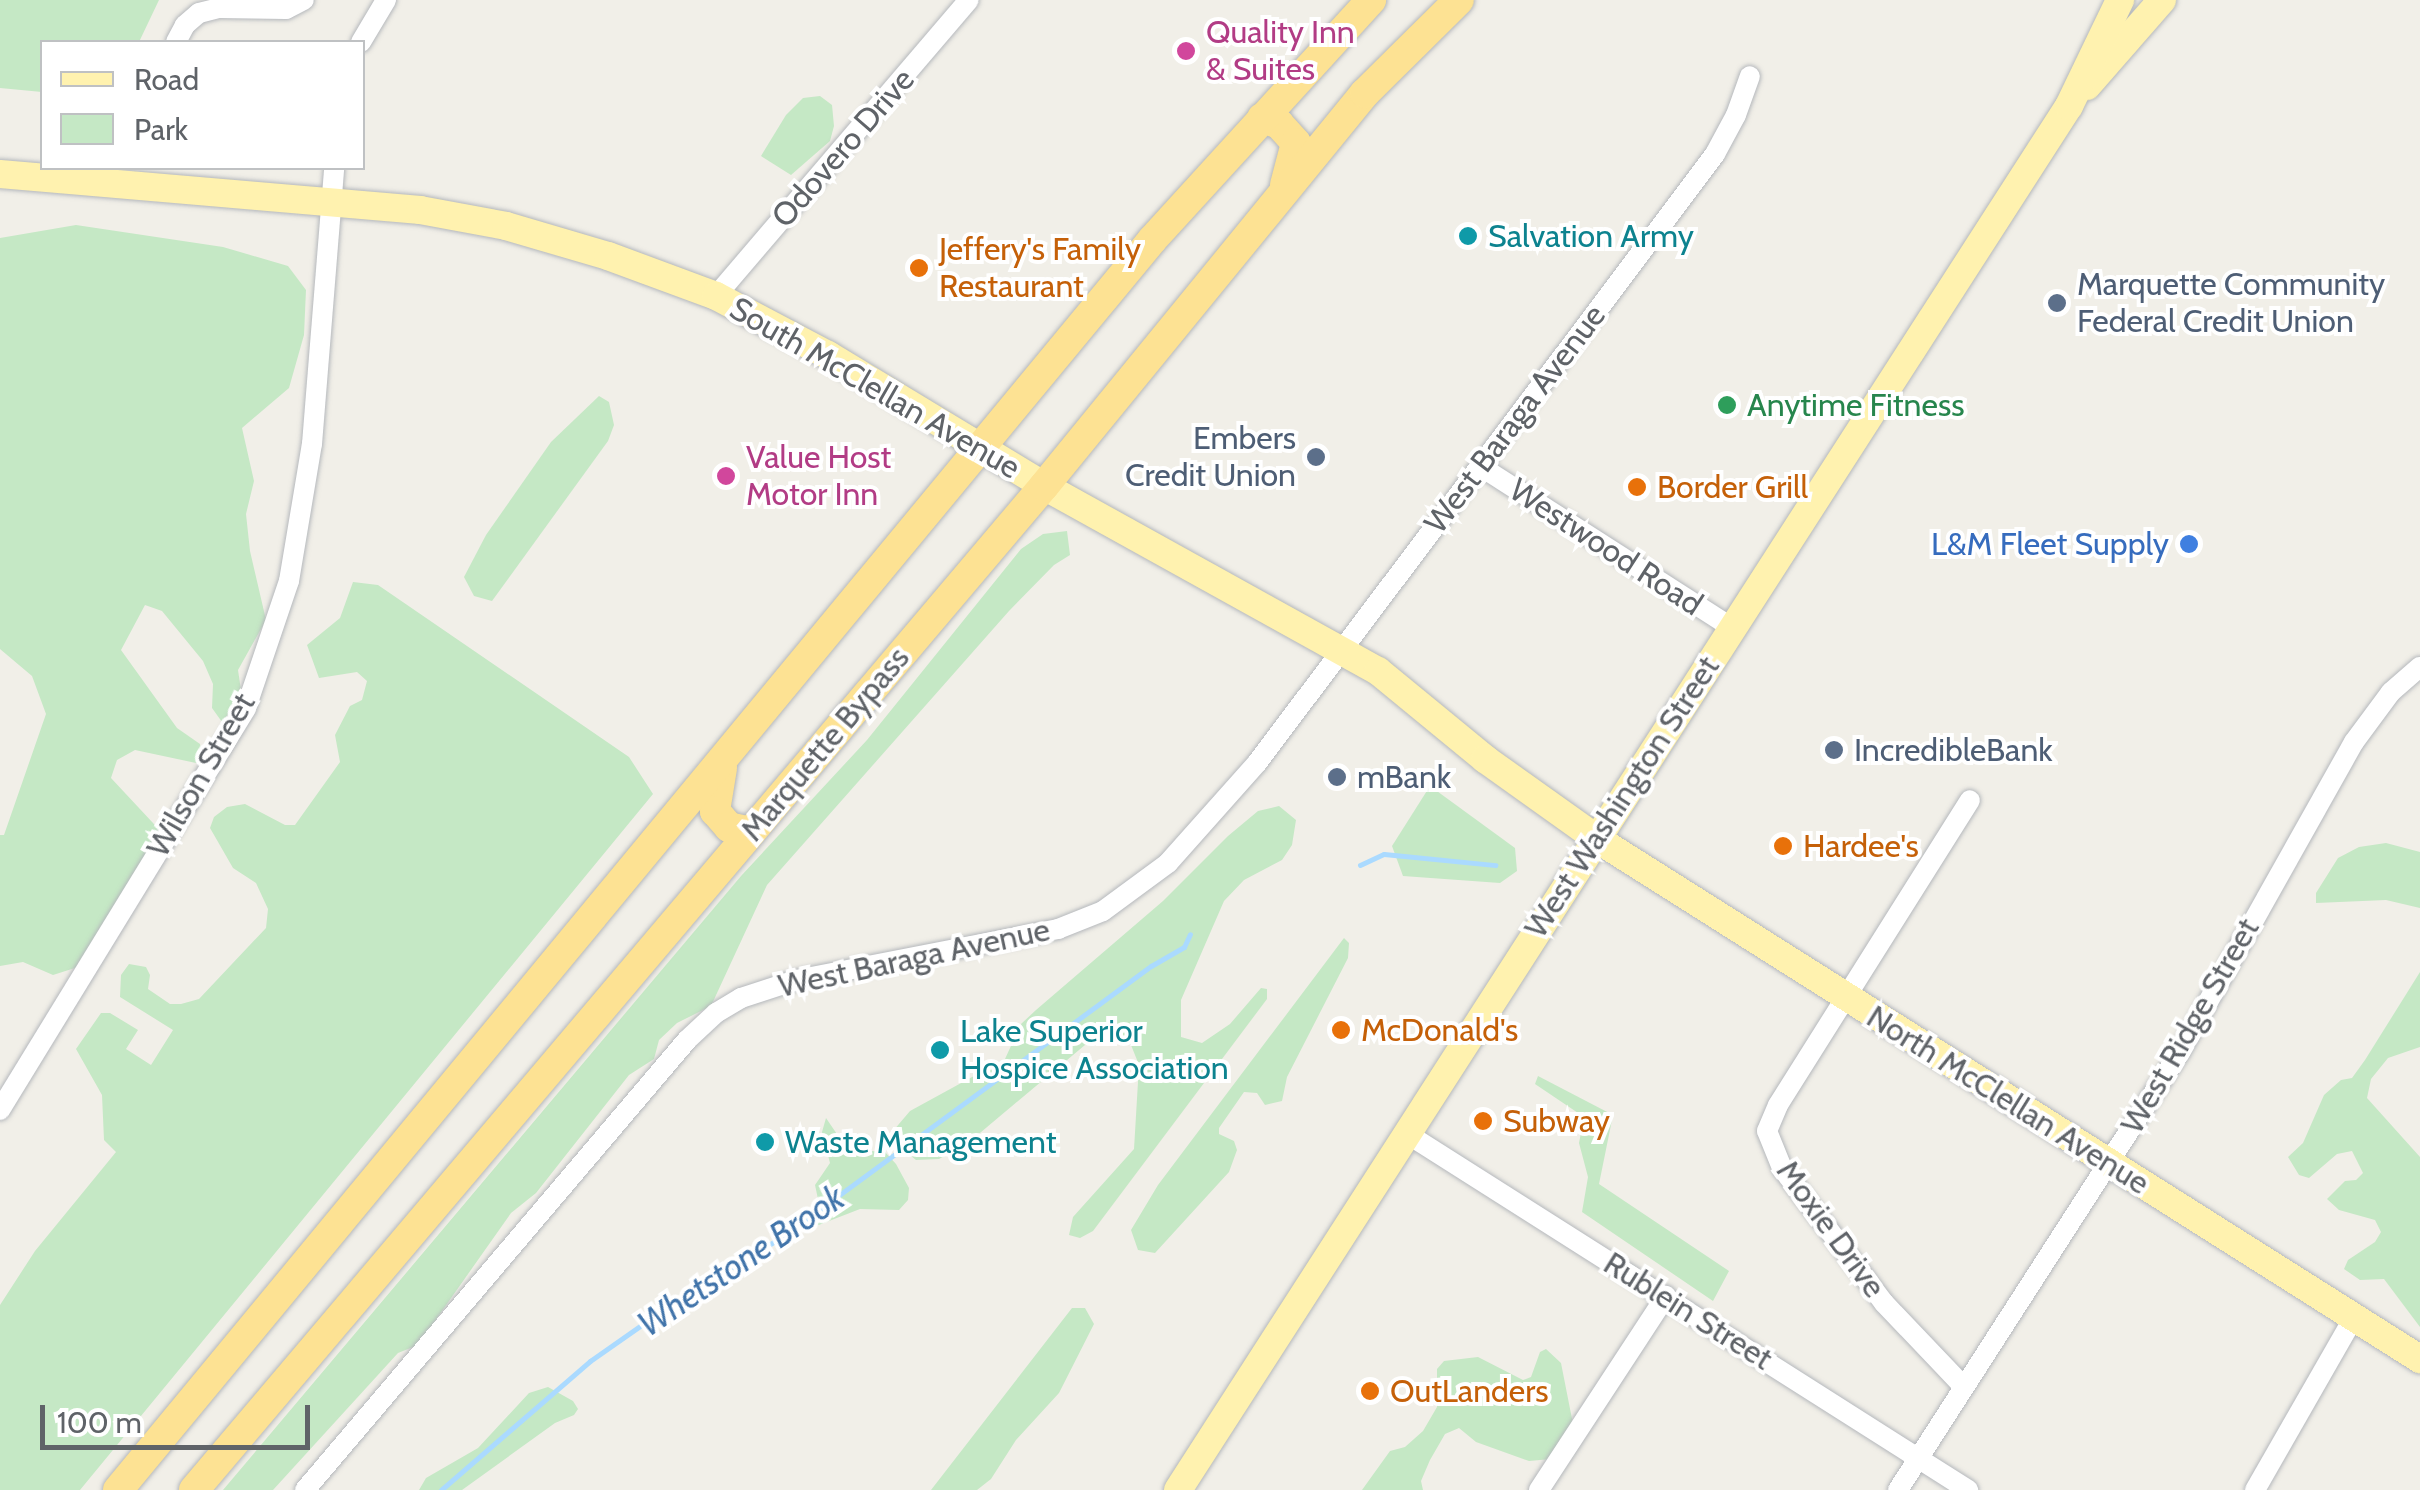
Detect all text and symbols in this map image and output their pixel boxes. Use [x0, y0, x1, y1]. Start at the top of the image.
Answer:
place label: Quality Inn & Suites [1206, 14, 1355, 89]
legend [40, 40, 365, 170]
marker: Quality Inn & Suites [1175, 40, 1197, 62]
text: Road [134, 61, 199, 98]
street label: Odovero Drive [764, 61, 922, 235]
text: Park [134, 111, 188, 148]
place label: Salvation Army [1488, 217, 1694, 255]
marker: Salvation Army [1457, 225, 1479, 247]
place label: Jeffery's Family Restaurant [939, 231, 1141, 306]
marker: Jeffery's Family Restaurant [908, 257, 930, 279]
place label: Marquette Community Federal Credit Union [2077, 266, 2385, 341]
street label: South McClellan Avenue [723, 289, 1027, 487]
marker: Marquette Community Federal Credit Union [2046, 292, 2068, 314]
street label: West Baraga Avenue [1417, 297, 1613, 541]
place label: Anytime Fitness [1747, 386, 1964, 424]
marker: Anytime Fitness [1716, 394, 1738, 416]
place label: Embers Credit Union [1125, 420, 1296, 495]
place label: Value Host Motor Inn [746, 439, 891, 514]
marker: Embers Credit Union [1305, 446, 1327, 468]
marker: Value Host Motor Inn [715, 465, 737, 487]
place label: Border Grill [1657, 468, 1808, 506]
street label: Westwood Road [1502, 470, 1710, 624]
marker: Border Grill [1626, 476, 1648, 498]
place label: L&M Fleet Supply [1931, 525, 2169, 563]
marker: L&M Fleet Supply [2178, 533, 2200, 555]
street label: Marquette Bypass [733, 639, 917, 849]
street label: West Washington Street [1517, 649, 1727, 945]
street label: Wilson Street [139, 686, 263, 864]
place label: IncredibleBank [1854, 731, 2053, 769]
marker: IncredibleBank [1823, 739, 1845, 761]
place label: mBank [1357, 758, 1451, 796]
marker: mBank [1326, 766, 1348, 788]
place label: Hardee's [1803, 827, 1919, 865]
marker: Hardee's [1772, 835, 1794, 857]
street label: West Baraga Avenue [775, 910, 1053, 1006]
street label: West Ridge Street [2113, 912, 2267, 1140]
street label: North McClellan Avenue [1860, 998, 2156, 1202]
place label: McDonald's [1361, 1011, 1518, 1049]
place label: Lake Superior Hospice Association [960, 1013, 1229, 1088]
marker: McDonald's [1330, 1019, 1352, 1041]
marker: Lake Superior Hospice Association [929, 1039, 951, 1061]
place label: Subway [1503, 1102, 1610, 1140]
marker: Subway [1472, 1110, 1494, 1132]
place label: Waste Management [785, 1123, 1056, 1161]
marker: Waste Management [754, 1131, 776, 1153]
street label: Moxie Drive [1768, 1153, 1894, 1305]
water label: Whetstone Brook [630, 1177, 852, 1345]
street label: Rublein Street [1597, 1244, 1779, 1378]
place label: OutLanders [1390, 1372, 1549, 1410]
marker: OutLanders [1359, 1380, 1381, 1402]
scale bar [45, 1385, 315, 1447]
text: 100 m [57, 1404, 142, 1441]

